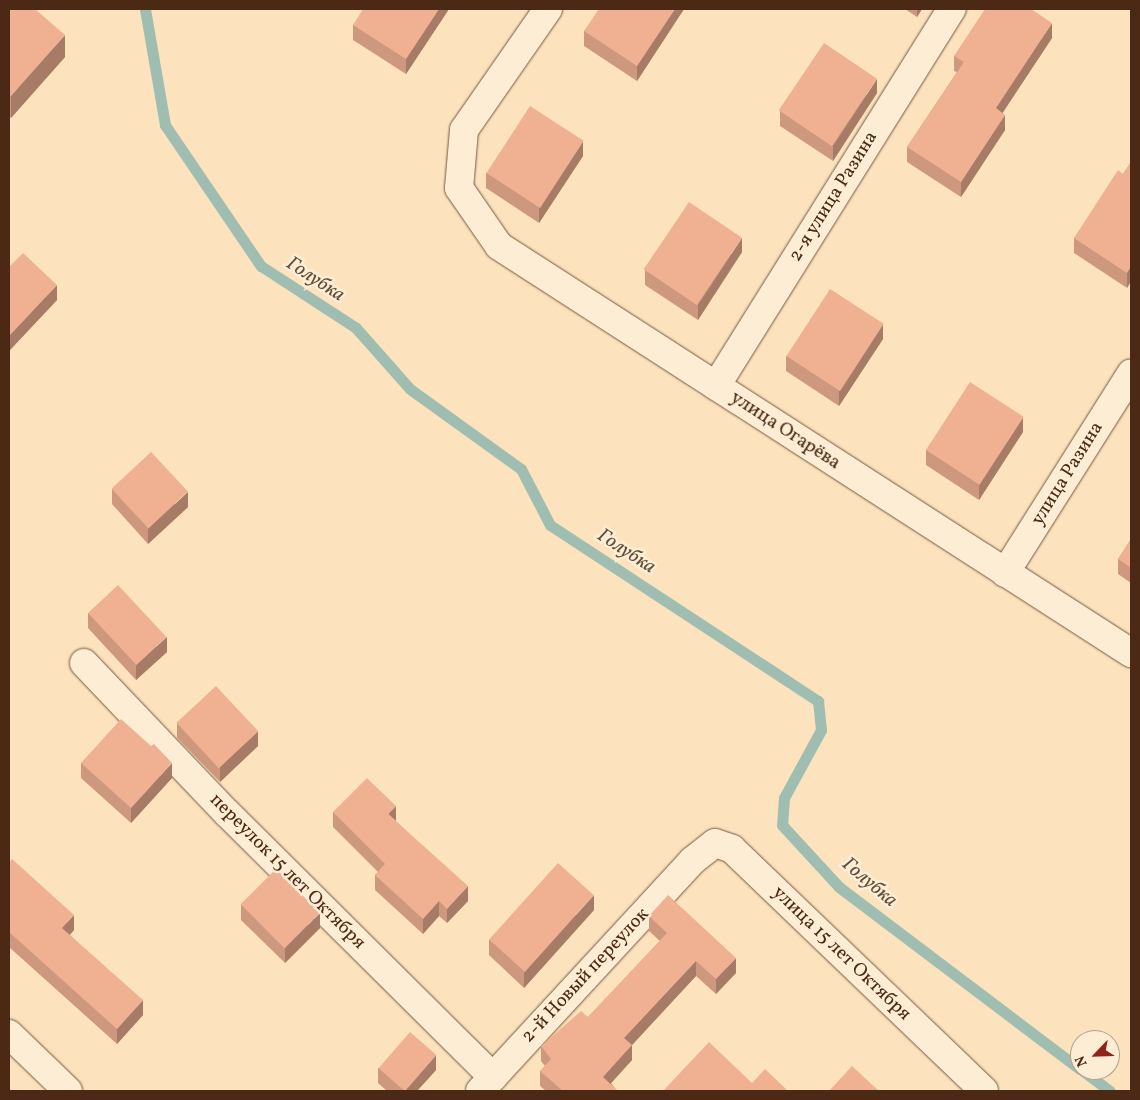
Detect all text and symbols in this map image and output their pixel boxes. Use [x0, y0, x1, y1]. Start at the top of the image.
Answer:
street label: 2-я улица Разина [785, 127, 883, 267]
water label: Голубка [281, 252, 349, 308]
street label: улица Огарёва [726, 387, 844, 475]
street label: улица Разина [1027, 418, 1109, 530]
water label: Голубка [592, 524, 660, 580]
street label: переулок 15 лет Октября [204, 789, 370, 955]
water label: Голубка [836, 853, 902, 913]
street label: улица 15 лет Октября [767, 882, 915, 1026]
street label: 2-й Новый переулок [517, 904, 655, 1048]
north arrow [1070, 1030, 1120, 1080]
text: N [1071, 1052, 1093, 1069]

